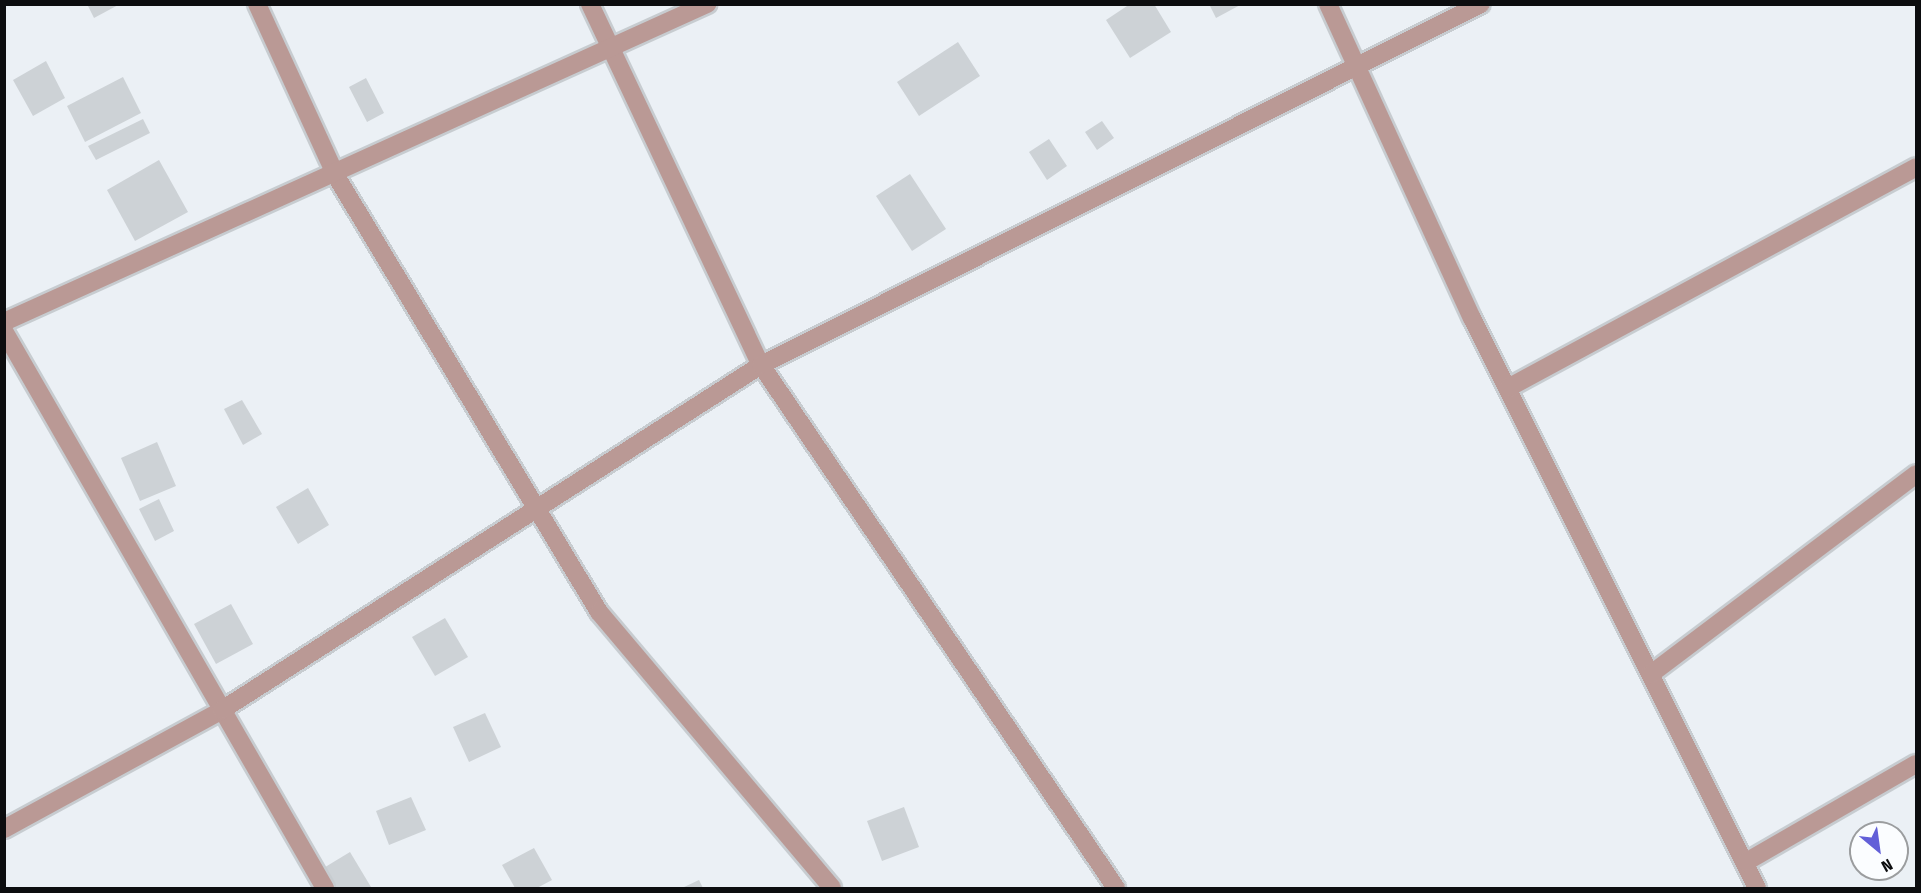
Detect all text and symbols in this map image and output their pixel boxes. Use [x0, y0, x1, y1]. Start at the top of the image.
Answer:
north arrow [1849, 821, 1909, 881]
text: N [1878, 855, 1896, 876]

